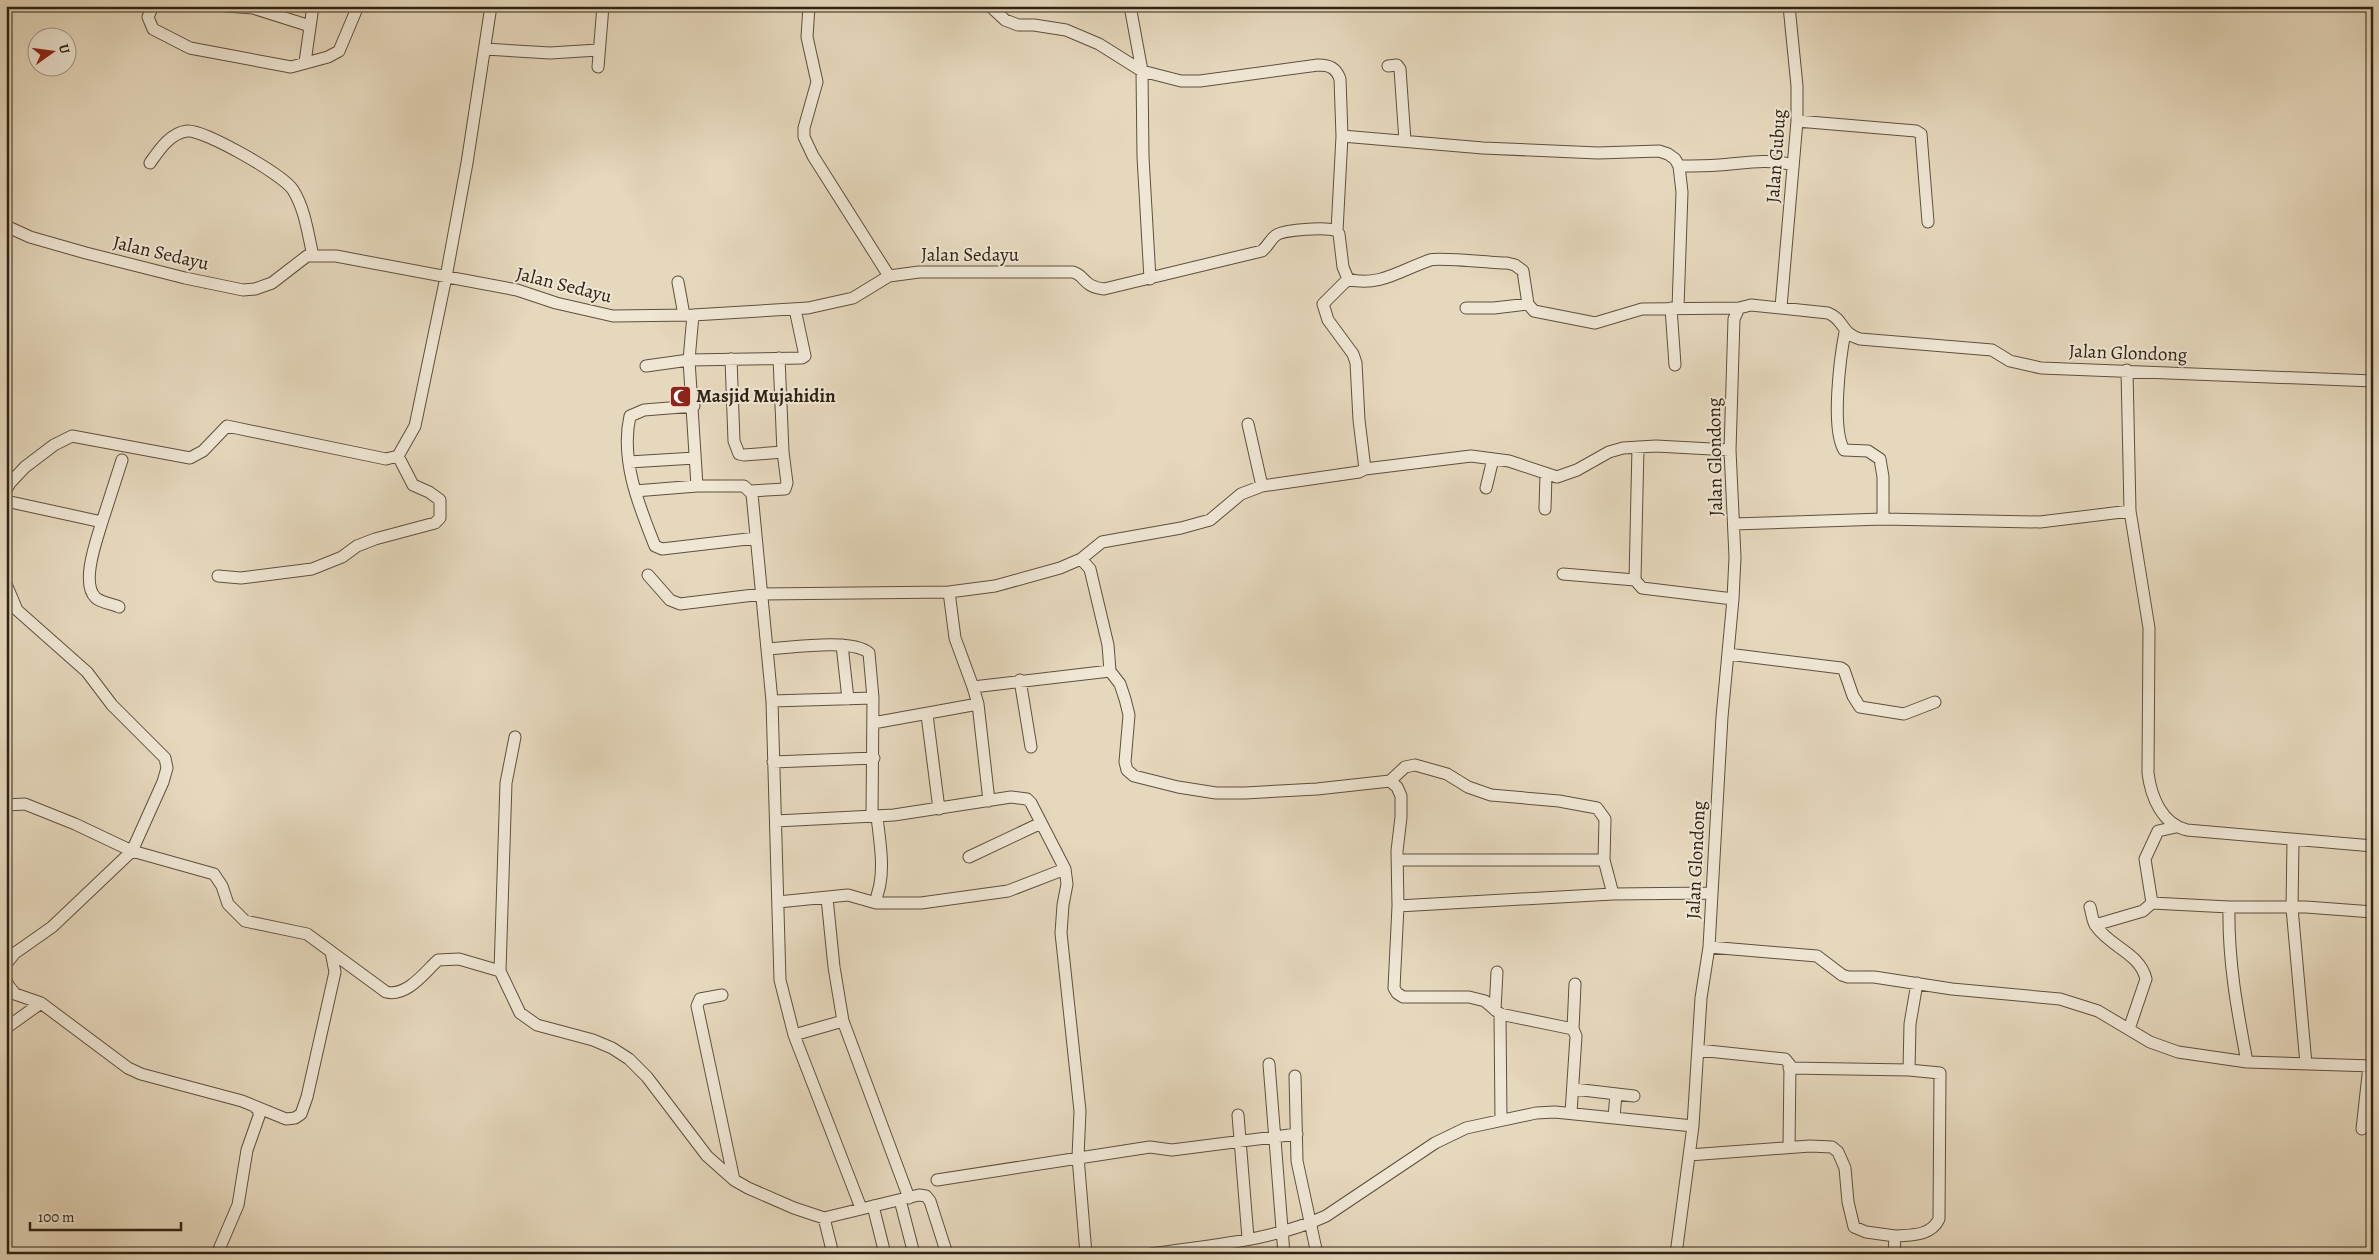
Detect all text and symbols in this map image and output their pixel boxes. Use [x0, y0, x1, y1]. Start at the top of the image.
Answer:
north arrow [28, 28, 78, 78]
text: U [54, 42, 74, 56]
street label: Jalan Gubug [1760, 108, 1792, 204]
street label: Jalan Sedayu [110, 229, 212, 277]
street label: Jalan Sedayu [921, 242, 1020, 268]
street label: Jalan Sedayu [513, 261, 615, 310]
street label: Jalan Glondong [2068, 338, 2188, 368]
place label: Masjid Mujahidin [696, 383, 836, 409]
mosque icon: Masjid Mujahidin [668, 384, 692, 408]
street label: Jalan Glondong [1701, 397, 1729, 517]
street label: Jalan Glondong [1680, 800, 1712, 920]
scale bar [30, 1200, 181, 1232]
text: 100 m [38, 1207, 75, 1227]

